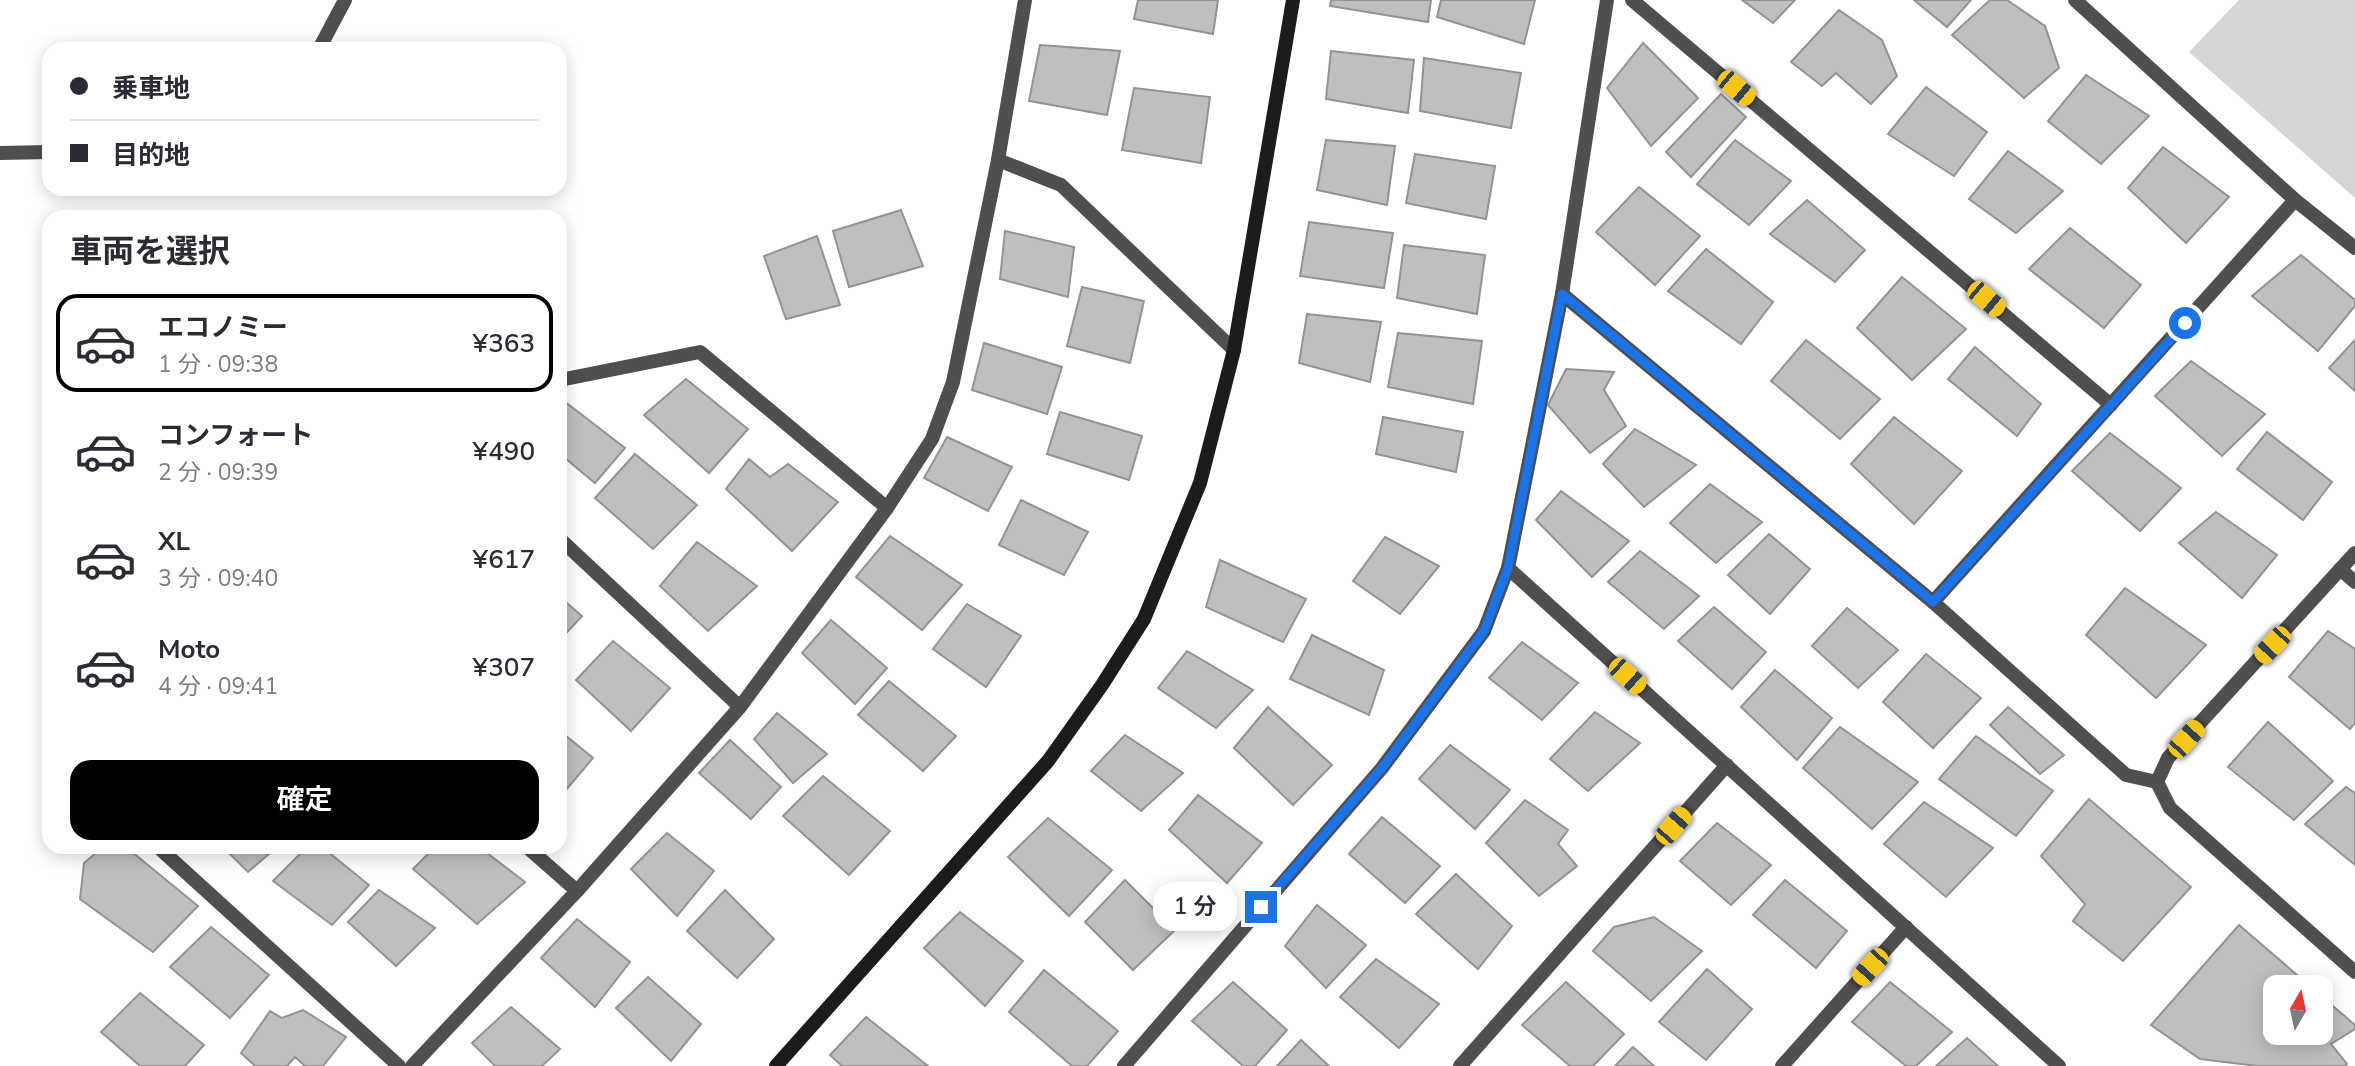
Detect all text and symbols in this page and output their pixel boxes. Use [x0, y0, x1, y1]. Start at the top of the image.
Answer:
car [1714, 66, 1759, 110]
text: 乗車地 [112, 71, 190, 106]
text: 目的地 [112, 138, 190, 173]
text: 車両を選択 [70, 230, 230, 273]
car [1964, 277, 2009, 321]
route start [2169, 307, 2201, 339]
text: エコノミー [158, 310, 288, 345]
icon: car [74, 312, 137, 375]
text: ¥363 [473, 326, 535, 361]
text: 1 分 · 09:38 [158, 349, 278, 380]
text: コンフォート [158, 418, 313, 453]
icon: car [74, 420, 137, 483]
text: ¥490 [473, 434, 535, 469]
text: 2 分 · 09:39 [158, 457, 278, 488]
text: XL [158, 524, 190, 559]
icon: car [74, 528, 137, 591]
text: ¥617 [473, 542, 535, 577]
text: 3 分 · 09:40 [158, 563, 278, 594]
car [2250, 622, 2295, 668]
text: Moto [158, 632, 220, 667]
icon: car [74, 636, 137, 699]
text: ¥307 [473, 650, 535, 685]
car [1605, 654, 1650, 698]
text: 4 分 · 09:41 [158, 671, 278, 702]
car [2165, 716, 2208, 762]
button: 確定 [70, 760, 539, 840]
car [1652, 803, 1695, 849]
callout: 1 分 [1152, 883, 1236, 932]
text: 1 分 [1174, 891, 1216, 922]
route end [1245, 891, 1277, 923]
car [1849, 944, 1892, 990]
north arrow [2263, 975, 2333, 1045]
map controls [2263, 975, 2333, 1045]

